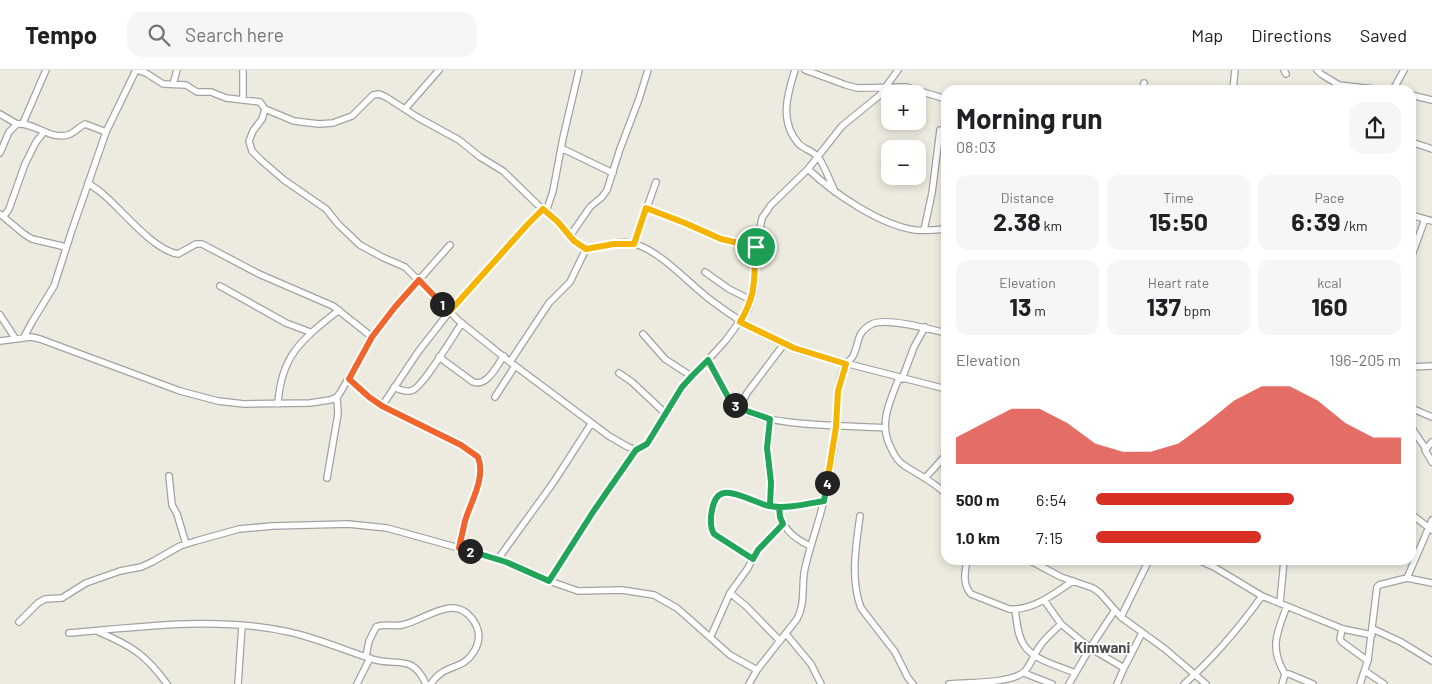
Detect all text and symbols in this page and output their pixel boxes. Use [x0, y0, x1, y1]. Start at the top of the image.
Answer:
search box [127, 12, 477, 57]
text: Tempo [25, 20, 97, 49]
icon: search [145, 21, 173, 49]
text: Search here [185, 23, 284, 46]
text: Map [1191, 24, 1223, 46]
text: Directions [1251, 24, 1332, 46]
text: Saved [1360, 24, 1407, 46]
map controls [881, 85, 926, 185]
button: + [881, 85, 926, 130]
text: Morning run [956, 101, 1103, 135]
button: share [1349, 102, 1401, 154]
text: 08:03 [956, 137, 996, 156]
button: − [881, 140, 926, 185]
text: Distance [1001, 189, 1054, 206]
text: Time [1163, 189, 1194, 206]
text: Pace [1314, 189, 1345, 206]
text: 2.38 [993, 206, 1041, 236]
text: 15:50 [1149, 206, 1208, 236]
text: 6:39 [1291, 206, 1341, 236]
text: km [1041, 217, 1062, 234]
text: /km [1341, 217, 1368, 234]
pin [735, 226, 777, 268]
icon: arrive [742, 233, 770, 261]
text: Elevation [999, 274, 1056, 291]
text: Heart rate [1148, 274, 1209, 291]
text: kcal [1317, 274, 1342, 291]
text: 13 [1009, 291, 1031, 321]
text: 137 [1146, 291, 1181, 321]
text: 160 [1311, 291, 1348, 321]
pin: 1 [430, 292, 454, 316]
text: 1 [440, 296, 445, 313]
text: m [1031, 302, 1046, 319]
text: bpm [1181, 302, 1211, 319]
text: Elevation [956, 350, 1020, 369]
text: 196–205 m [1329, 350, 1401, 369]
pin: 3 [722, 392, 748, 418]
text: 3 [732, 397, 739, 414]
pin: 4 [814, 470, 840, 496]
text: 4 [823, 475, 832, 492]
text: 500 m [956, 490, 999, 509]
text: 6:54 [1036, 490, 1067, 509]
text: 1.0 km [956, 528, 1000, 547]
text: 7:15 [1036, 528, 1063, 547]
pin: 2 [458, 538, 482, 564]
text: 2 [467, 543, 474, 560]
district label: Kimwani [1074, 638, 1131, 656]

